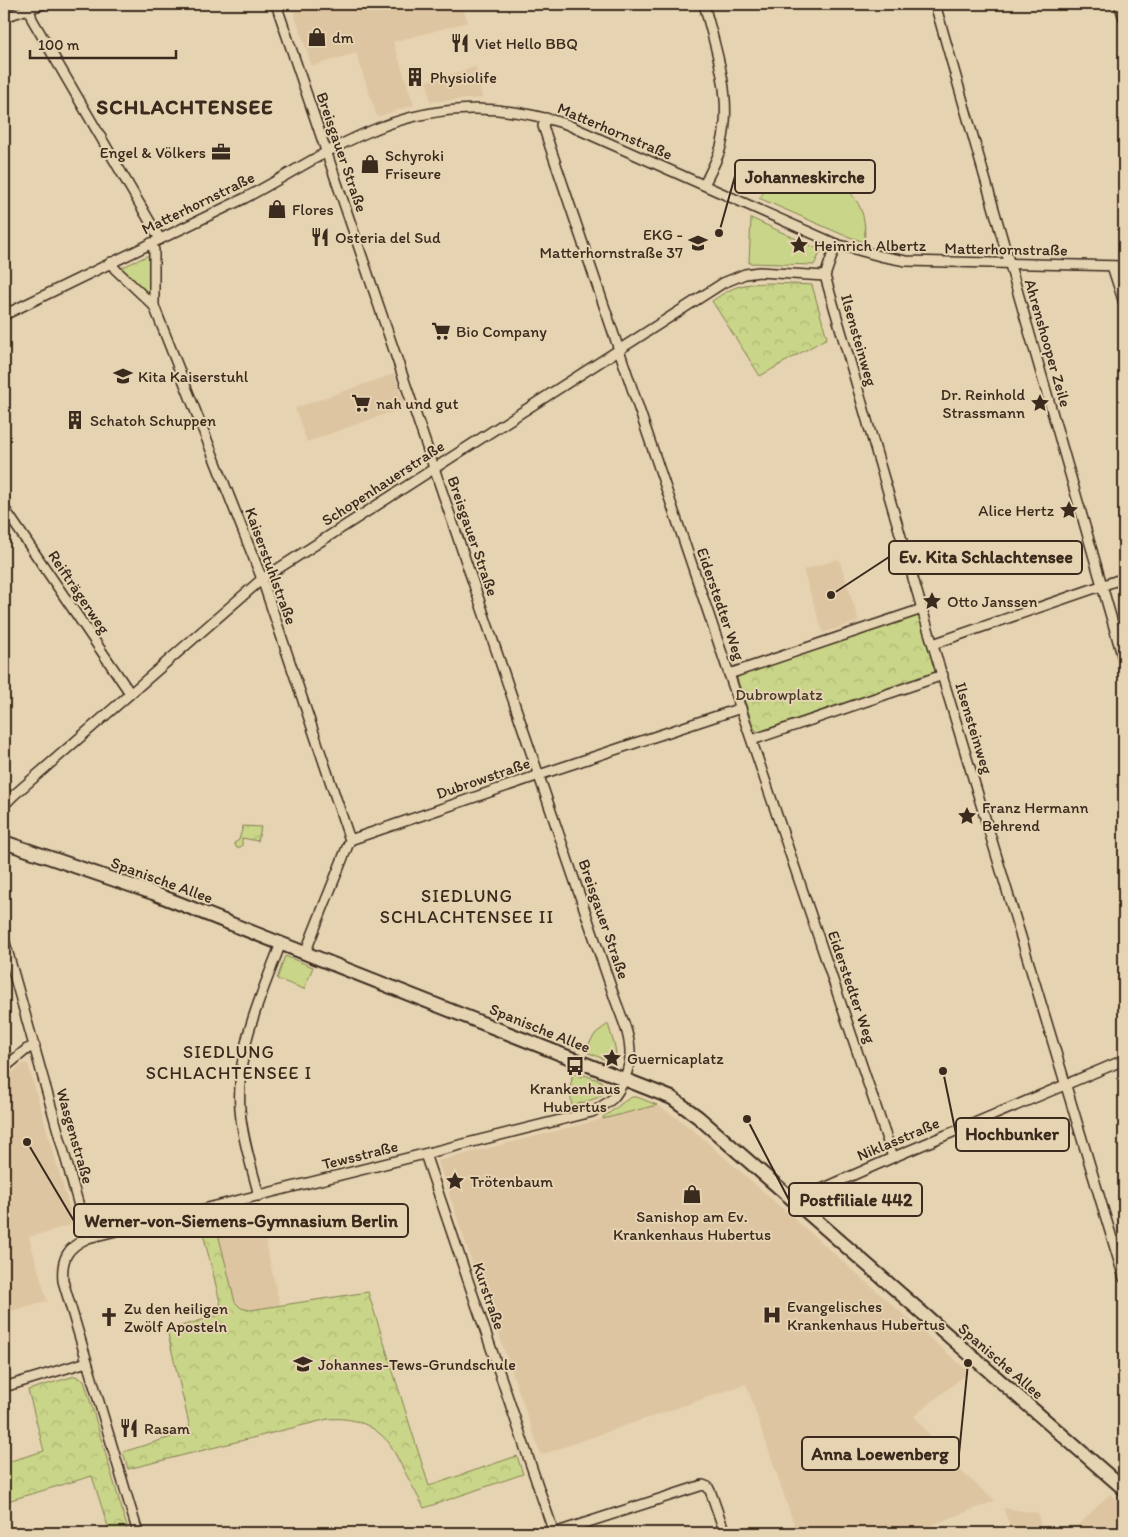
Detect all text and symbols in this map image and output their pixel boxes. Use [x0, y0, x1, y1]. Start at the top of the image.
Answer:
shop icon: dm [306, 26, 328, 48]
scale bar [30, 28, 176, 60]
place label: dm [332, 28, 354, 47]
restaurant icon: Viet Hello BBQ [449, 32, 471, 54]
place label: Viet Hello BBQ [475, 34, 578, 53]
text: 100 m [38, 36, 80, 54]
building icon: Physiolife [404, 66, 426, 88]
place label: Physiolife [430, 68, 497, 87]
street label: Breisgauer Straße [313, 90, 371, 214]
district label: SCHLACHTENSEE [96, 94, 274, 119]
street label: Matterhornstraße [555, 98, 675, 164]
office icon: Engel & Völkers [210, 141, 232, 163]
place label: Engel & Völkers [100, 143, 206, 162]
place label: Schyroki Friseure [385, 146, 444, 183]
shop icon: Schyroki Friseure [359, 153, 381, 175]
callout: Johanneskirche [735, 160, 875, 193]
text: Johanneskirche [744, 166, 865, 188]
street label: Matterhornstraße [138, 167, 258, 239]
shop icon: Flores [266, 198, 288, 220]
place label: Flores [292, 200, 334, 219]
place label: EKG - Matterhornstraße 37 [540, 225, 683, 262]
restaurant icon: Osteria del Sud [309, 226, 331, 248]
place label: Osteria del Sud [335, 228, 441, 247]
school or university icon: EKG - Matterhornstraße 37 [687, 232, 709, 254]
place icon: Heinrich Albertz [788, 234, 810, 256]
place label: Heinrich Albertz [814, 236, 927, 255]
street label: Matterhornstraße [944, 238, 1068, 260]
street label: Ahrenshooper Zeile [1021, 277, 1075, 409]
street label: Ilsensteinweg [837, 292, 881, 389]
supermarket icon: Bio Company [430, 320, 452, 342]
place label: Bio Company [456, 322, 547, 341]
school or university icon: Kita Kaiserstuhl [112, 365, 134, 387]
place label: Kita Kaiserstuhl [138, 367, 249, 386]
place label: Dr. Reinhold Strassmann [941, 385, 1025, 422]
supermarket icon: nah und gut [350, 392, 372, 414]
place icon: Dr. Reinhold Strassmann [1029, 392, 1051, 414]
place label: nah und gut [376, 394, 458, 413]
building icon: Schatoh Schuppen [64, 409, 86, 431]
place label: Schatoh Schuppen [90, 411, 216, 430]
street label: Schopenhauerstraße [318, 436, 448, 530]
street label: Breisgauer Straße [444, 474, 502, 598]
place icon: Alice Hertz [1058, 499, 1080, 521]
place label: Alice Hertz [978, 501, 1055, 520]
street label: Kaiserstuhlstraße [241, 505, 301, 627]
callout: Ev. Kita Schlachtensee [889, 541, 1082, 574]
street label: Eiderstedter Weg [693, 545, 749, 664]
text: Ev. Kita Schlachtensee [899, 546, 1073, 568]
street label: Reifträgerweg [44, 547, 114, 638]
place icon: Otto Janssen [921, 590, 943, 612]
place label: Otto Janssen [947, 592, 1038, 611]
street label: Ilsensteinweg [951, 680, 997, 777]
park label: Dubrowplatz [735, 685, 823, 704]
street label: Dubrowstraße [434, 753, 532, 803]
place label: Franz Hermann Behrend [982, 798, 1089, 835]
place icon: Franz Hermann Behrend [956, 805, 978, 827]
street label: Spanische Allee [108, 853, 216, 907]
street label: Breisgauer Straße [575, 857, 633, 981]
district label: SIEDLUNG SCHLACHTENSEE II [380, 885, 554, 928]
street label: Eiderstedter Weg [824, 928, 880, 1047]
street label: Spanische Allee [487, 999, 593, 1057]
district label: SIEDLUNG SCHLACHTENSEE I [146, 1041, 312, 1084]
place icon: Guernicaplatz [601, 1047, 623, 1069]
place label: Guernicaplatz [627, 1049, 724, 1068]
bus stop icon: Krankenhaus Hubertus [564, 1055, 586, 1077]
place label: Krankenhaus Hubertus [530, 1079, 620, 1116]
street label: Wasgenstraße [52, 1086, 98, 1186]
street label: Niklasstraße [854, 1113, 942, 1165]
callout: Hochbunker [956, 1118, 1069, 1151]
text: Hochbunker [965, 1123, 1060, 1145]
street label: Tewsstraße [320, 1136, 400, 1174]
place icon: Trötenbaum [444, 1170, 466, 1192]
place label: Trötenbaum [470, 1172, 553, 1191]
shop icon: Sanishop am Ev. Krankenhaus Hubertus [681, 1183, 703, 1205]
callout: Postfiliale 442 [789, 1183, 922, 1216]
text: Postfiliale 442 [799, 1189, 913, 1211]
callout: Werner-von-Siemens-Gymnasium Berlin [74, 1204, 408, 1237]
place label: Sanishop am Ev. Krankenhaus Hubertus [613, 1207, 771, 1244]
text: Werner-von-Siemens-Gymnasium Berlin [84, 1210, 399, 1232]
street label: Kurstraße [469, 1260, 509, 1332]
place label: Evangelisches Krankenhaus Hubertus [787, 1297, 945, 1334]
place label: Zu den heiligen Zwölf Aposteln [124, 1299, 228, 1336]
hospital icon: Evangelisches Krankenhaus Hubertus [761, 1304, 783, 1326]
church icon: Zu den heiligen Zwölf Aposteln [98, 1306, 120, 1328]
street label: Spanische Allee [954, 1319, 1048, 1403]
school or university icon: Johannes-Tews-Grundschule [292, 1353, 314, 1375]
place label: Johannes-Tews-Grundschule [318, 1355, 516, 1374]
restaurant icon: Rasam [118, 1417, 140, 1439]
place label: Rasam [144, 1419, 190, 1438]
callout: Anna Loewenberg [802, 1437, 959, 1470]
text: Anna Loewenberg [811, 1443, 949, 1465]

